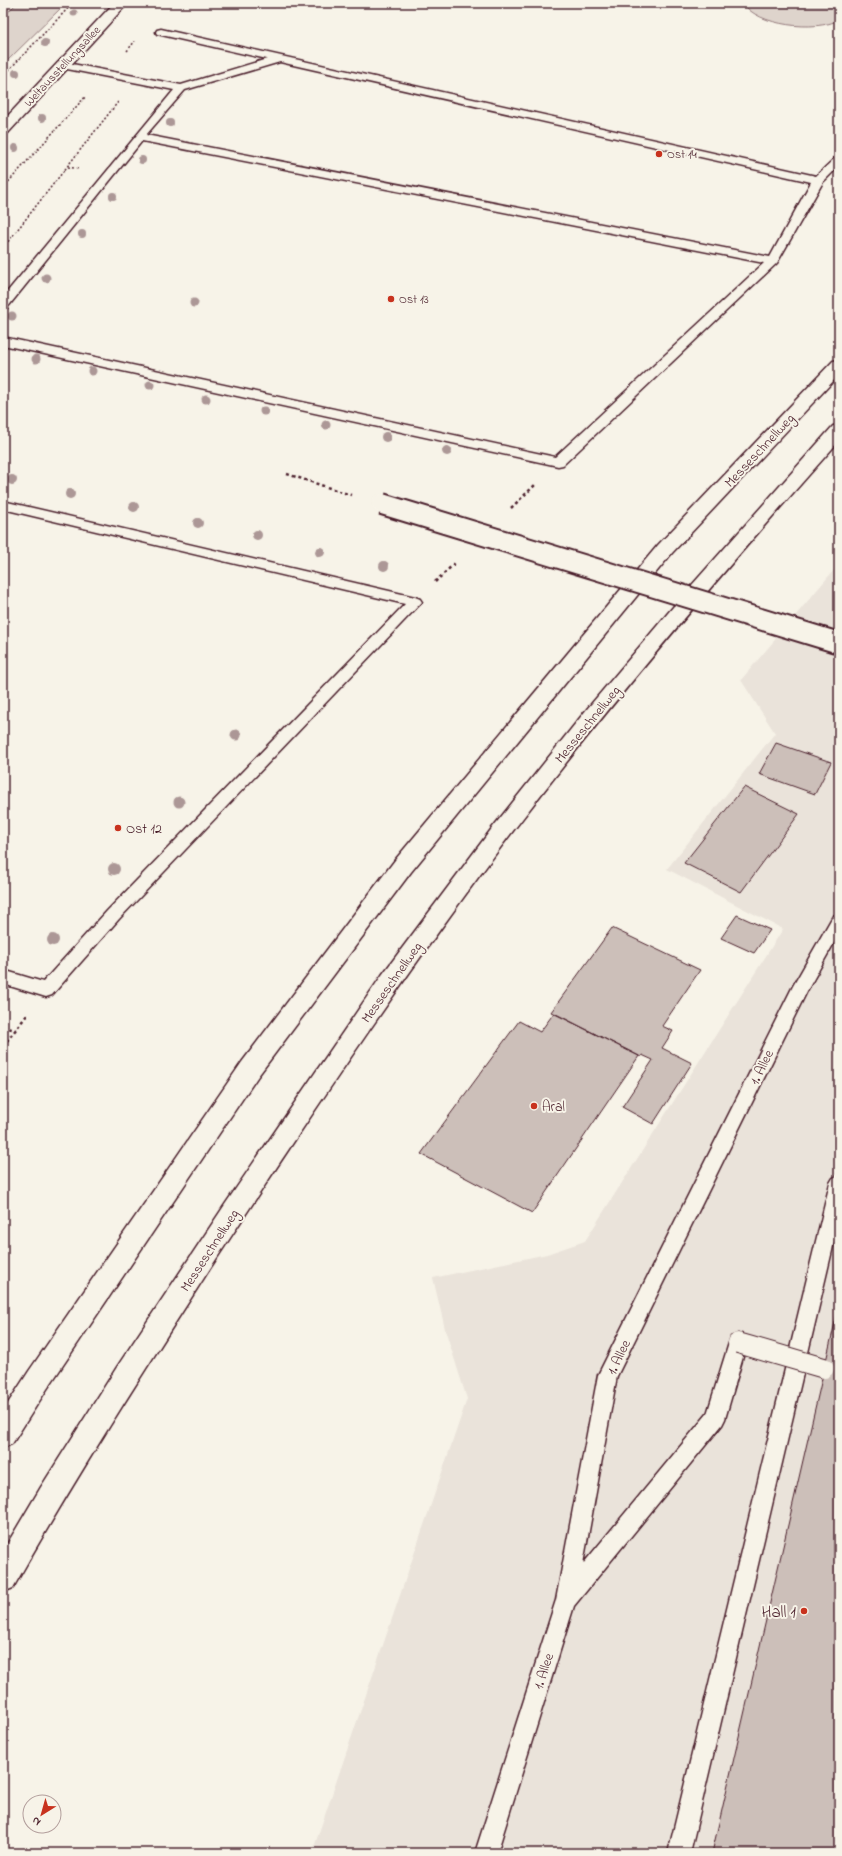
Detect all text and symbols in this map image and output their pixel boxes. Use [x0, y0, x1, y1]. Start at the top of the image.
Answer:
street label: Weltausstellungsallee [20, 22, 106, 112]
place label: Ost 14 [667, 146, 697, 164]
marker: Ost 14 [654, 149, 664, 159]
place label: Ost 13 [399, 291, 429, 309]
marker: Ost 13 [386, 294, 396, 304]
street label: Messeschnellweg [720, 409, 801, 494]
street label: Messeschnellweg [550, 681, 627, 769]
place label: Ost 12 [126, 819, 162, 840]
marker: Ost 12 [113, 823, 123, 833]
street label: Messeschnellweg [356, 938, 429, 1028]
street label: 1. Allee [745, 1046, 780, 1089]
place label: Aral [542, 1097, 565, 1118]
marker: Aral [529, 1101, 539, 1111]
street label: Messeschnellweg [176, 1205, 246, 1297]
street label: 1. Allee [602, 1336, 637, 1379]
place label: Hall 1 [762, 1600, 797, 1625]
marker: Hall 1 [799, 1606, 809, 1616]
street label: 1. Allee [529, 1650, 560, 1692]
north arrow [22, 1794, 62, 1834]
text: N [29, 1813, 44, 1830]

